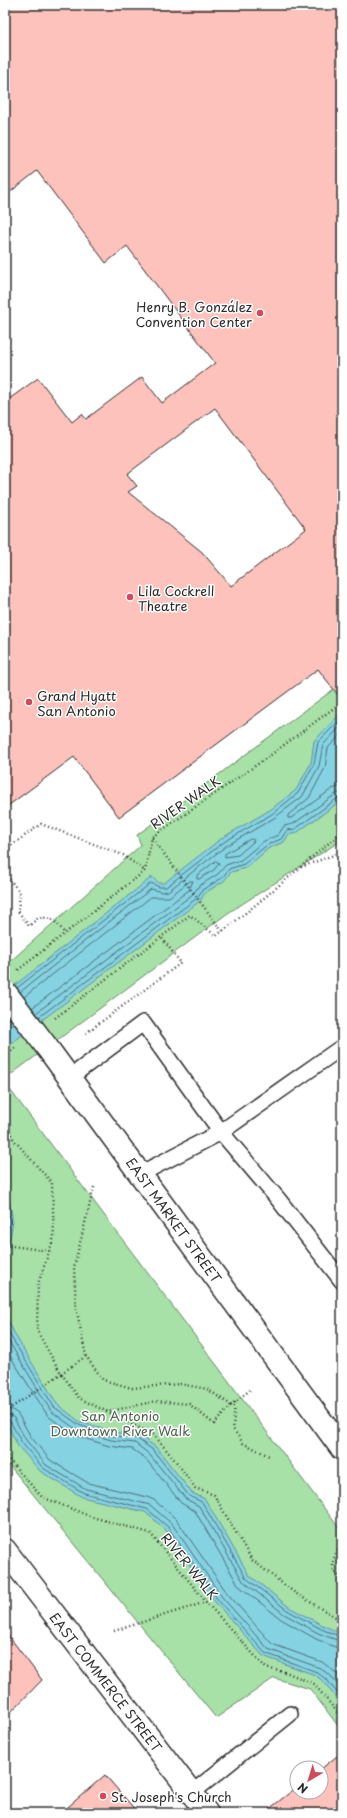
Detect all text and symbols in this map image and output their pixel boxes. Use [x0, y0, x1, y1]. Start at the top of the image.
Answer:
place label: Henry B. González Convention Center [135, 297, 253, 331]
marker: Henry B. González Convention Center [255, 308, 265, 318]
place label: Lila Cockrell Theatre [138, 581, 214, 615]
marker: Lila Cockrell Theatre [125, 592, 135, 602]
place label: Grand Hyatt San Antonio [37, 686, 116, 720]
marker: Grand Hyatt San Antonio [24, 697, 34, 707]
street label: RIVER WALK [146, 771, 224, 833]
street label: EAST MARKET STREET [122, 1153, 226, 1287]
park label: San Antonio Downtown River Walk [50, 1406, 190, 1440]
street label: RIVER WALK [157, 1528, 223, 1604]
street label: EAST COMMERCE STREET [46, 1608, 167, 1756]
north arrow [289, 1760, 329, 1800]
text: N [294, 1779, 311, 1798]
place label: St. Joseph's Church [111, 1787, 232, 1806]
marker: St. Joseph's Church [98, 1791, 108, 1801]

